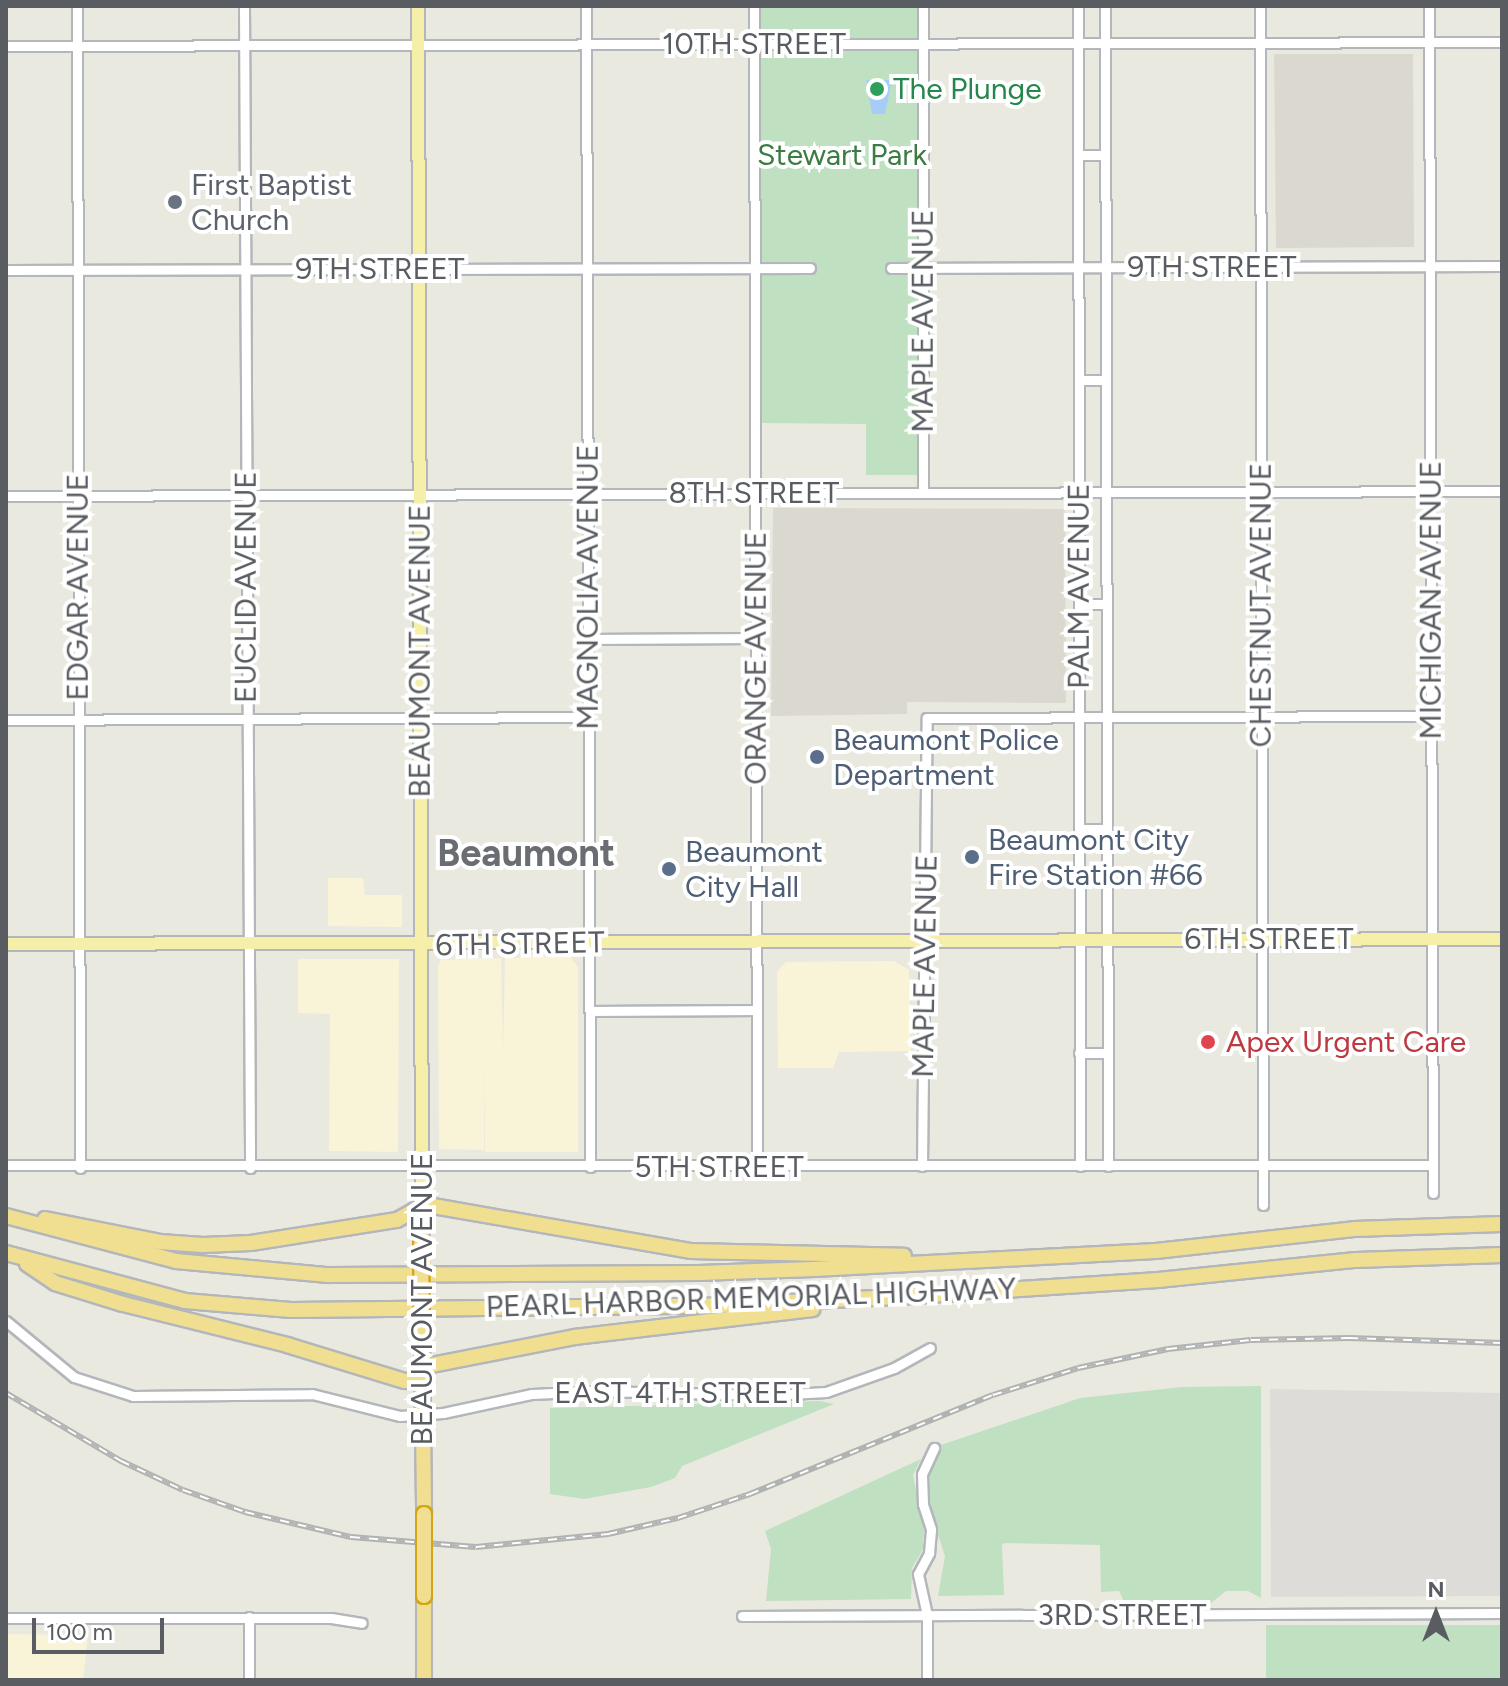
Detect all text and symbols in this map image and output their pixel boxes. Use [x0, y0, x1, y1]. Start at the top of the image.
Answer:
street label: 10TH STREET [662, 26, 846, 62]
place label: The Plunge [893, 71, 1042, 107]
marker: The Plunge [868, 80, 886, 98]
park label: Stewart Park [757, 137, 927, 173]
place label: First Baptist Church [191, 167, 352, 238]
marker: First Baptist Church [166, 193, 184, 211]
street label: MAPLE AVENUE [905, 209, 941, 433]
street label: 9TH STREET [1127, 249, 1297, 285]
street label: 9TH STREET [295, 251, 465, 287]
street label: MAGNOLIA AVENUE [570, 444, 606, 730]
street label: MICHIGAN AVENUE [1413, 460, 1449, 740]
street label: CHESTNUT AVENUE [1243, 463, 1279, 747]
street label: EUCLID AVENUE [228, 471, 264, 703]
street label: EDGAR AVENUE [60, 473, 96, 701]
street label: 8TH STREET [669, 475, 839, 511]
street label: PALM AVENUE [1061, 483, 1097, 689]
street label: BEAUMONT AVENUE [402, 504, 438, 798]
street label: ORANGE AVENUE [738, 531, 774, 785]
place label: Beaumont Police Department [833, 722, 1059, 792]
marker: Beaumont Police Department [808, 748, 826, 766]
place label: Beaumont City Fire Station #66 [988, 822, 1203, 892]
district label: Beaumont [437, 831, 615, 877]
place label: Beaumont City Hall [685, 834, 823, 904]
marker: Beaumont City Fire Station #66 [963, 848, 981, 866]
street label: MAPLE AVENUE [905, 854, 945, 1078]
marker: Beaumont City Hall [660, 860, 678, 878]
street label: 6TH STREET [1184, 921, 1354, 957]
street label: 6TH STREET [435, 925, 605, 963]
place label: Apex Urgent Care [1226, 1024, 1466, 1060]
marker: Apex Urgent Care [1197, 1031, 1219, 1053]
street label: 5TH STREET [634, 1149, 804, 1185]
street label: BEAUMONT AVENUE [404, 1152, 440, 1446]
street label: PEARL HARBOR MEMORIAL HIGHWAY [485, 1271, 1017, 1325]
street label: EAST 4TH STREET [554, 1375, 806, 1411]
north arrow [1396, 1574, 1476, 1654]
text: N [1427, 1576, 1445, 1603]
street label: 3RD STREET [1038, 1597, 1206, 1633]
scale bar [36, 1602, 168, 1652]
text: 100 m [46, 1617, 113, 1646]

